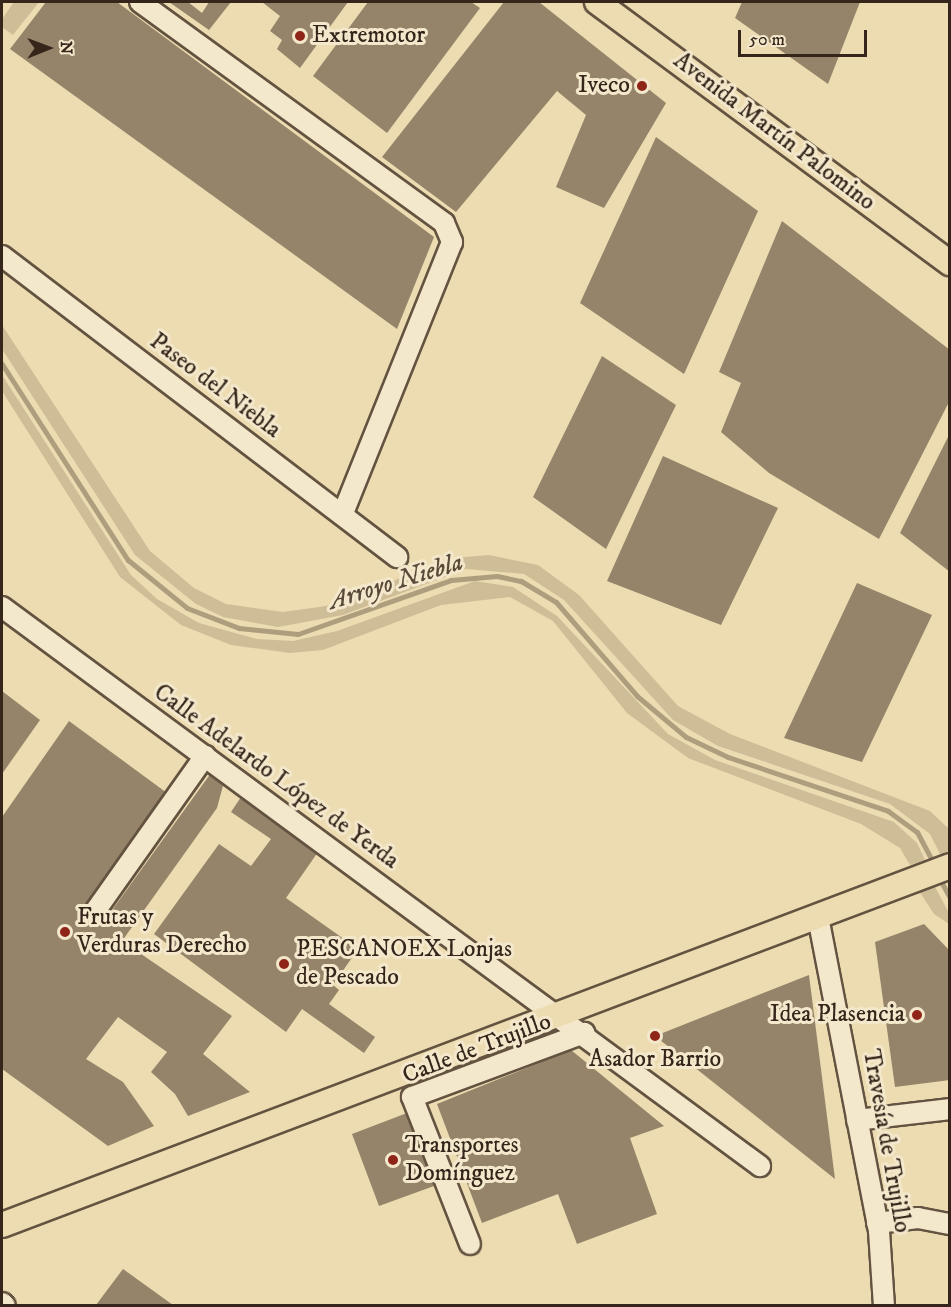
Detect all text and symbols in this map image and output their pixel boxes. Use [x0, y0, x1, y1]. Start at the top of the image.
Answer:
north arrow [18, 18, 78, 78]
scale bar [741, 18, 870, 56]
place label: Extremotor [312, 22, 425, 50]
marker: Extremotor [293, 29, 307, 43]
text: 50 m [749, 29, 785, 51]
text: N [56, 41, 76, 54]
street label: Avenida Martín Palomino [667, 47, 881, 217]
place label: Iveco [578, 72, 630, 100]
marker: Iveco [635, 79, 649, 93]
street label: Paseo del Niebla [144, 327, 286, 445]
water label: Arroyo Niebla [325, 547, 467, 617]
street label: Calle Adelardo López de Yerda [148, 678, 404, 876]
place label: Frutas y Verduras Derecho [77, 904, 247, 960]
marker: Frutas y Verduras Derecho [58, 925, 72, 939]
place label: PESCANOEX Lonjas de Pescado [296, 936, 512, 992]
marker: PESCANOEX Lonjas de Pescado [277, 957, 291, 971]
place label: Idea Plasencia [770, 1001, 905, 1029]
street label: Calle de Trujillo [399, 1007, 555, 1091]
marker: Idea Plasencia [910, 1008, 924, 1022]
marker: Asador Barrio [648, 1029, 662, 1043]
place label: Asador Barrio [589, 1046, 721, 1074]
street label: Travesía de Trujillo [856, 1047, 916, 1235]
place label: Transportes Domínguez [405, 1132, 519, 1188]
marker: Transportes Domínguez [386, 1153, 400, 1167]

